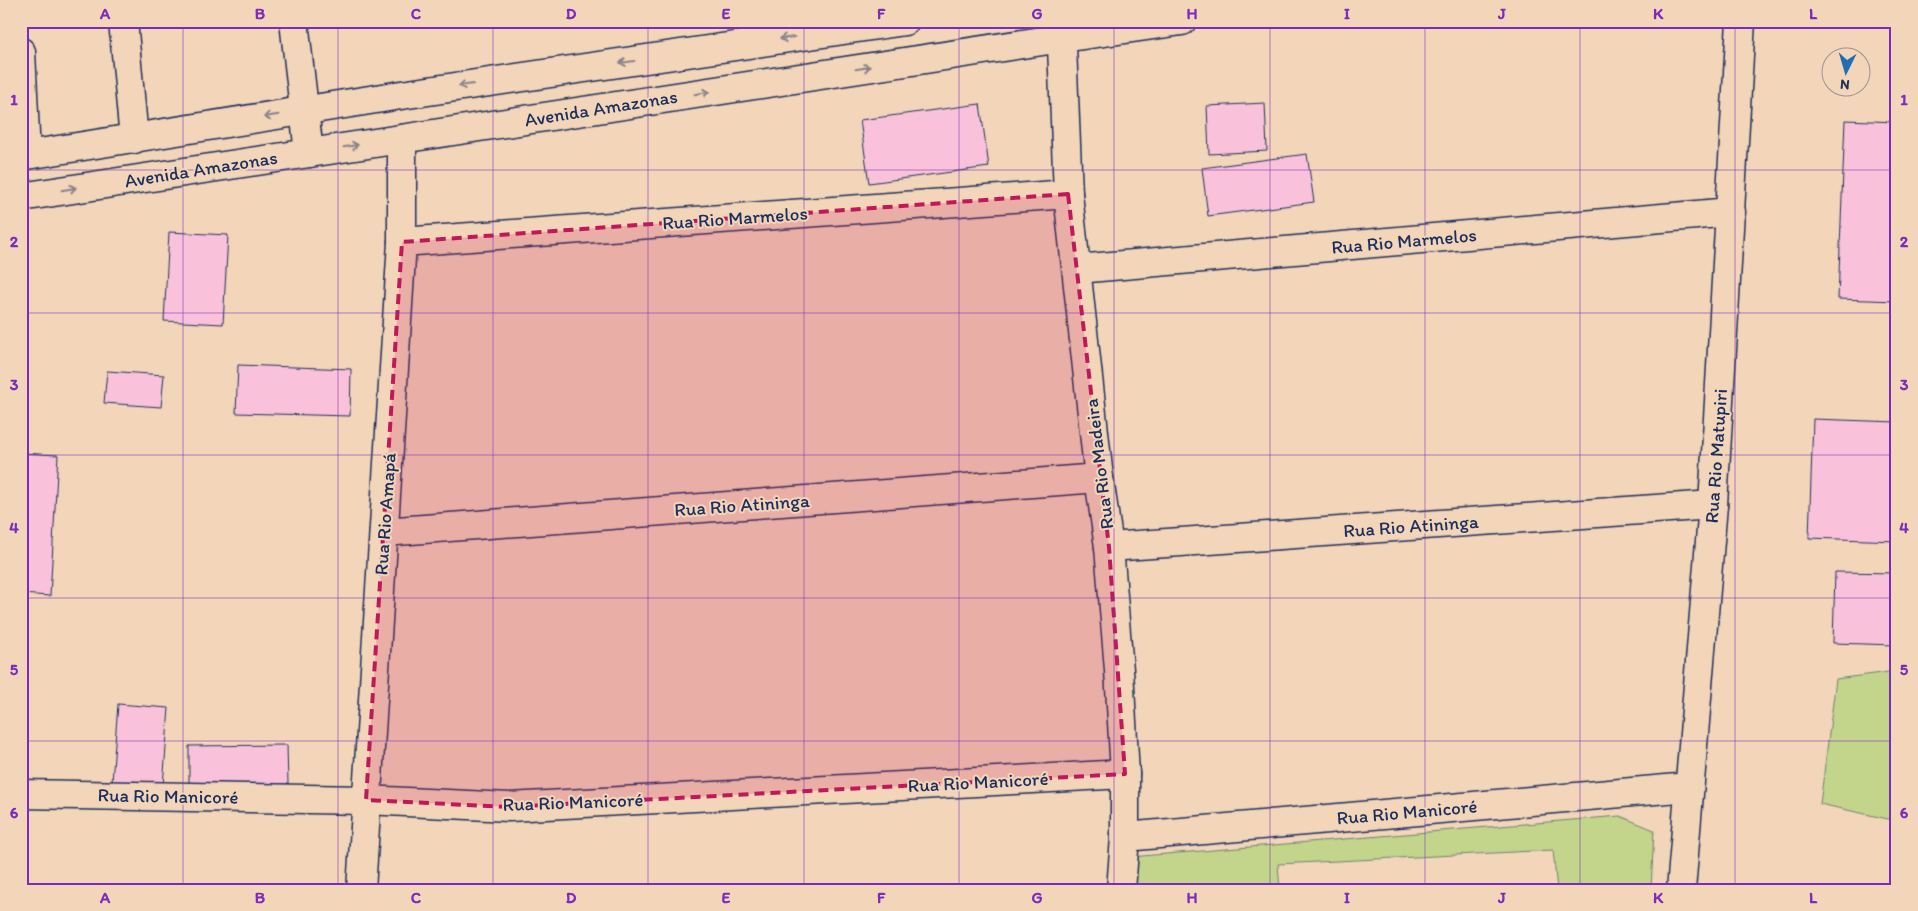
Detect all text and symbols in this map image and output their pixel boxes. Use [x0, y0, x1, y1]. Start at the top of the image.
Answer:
text: A [99, 4, 111, 23]
text: B [255, 4, 266, 23]
text: C [411, 4, 422, 23]
text: D [566, 4, 577, 23]
text: E [722, 4, 731, 23]
text: F [877, 4, 886, 23]
text: G [1031, 4, 1043, 23]
text: H [1186, 4, 1198, 23]
text: I [1344, 4, 1350, 23]
text: J [1497, 4, 1506, 23]
text: K [1653, 4, 1664, 23]
text: L [1809, 4, 1818, 23]
one-way arrow [780, 34, 796, 44]
north arrow [1820, 48, 1870, 98]
one-way arrow [619, 57, 635, 67]
one-way arrow [854, 63, 870, 73]
text: N [1839, 76, 1850, 93]
one-way arrow [458, 81, 474, 91]
street label: Avenida Amazonas [523, 85, 679, 131]
one-way arrow [694, 88, 710, 98]
text: 1 [10, 90, 18, 109]
text: 1 [1900, 90, 1908, 109]
one-way arrow [263, 112, 279, 122]
one-way arrow [343, 141, 359, 151]
street label: Avenida Amazonas [123, 146, 279, 192]
one-way arrow [61, 184, 77, 194]
street label: Rua Rio Marmelos [661, 201, 809, 235]
street label: Rua Rio Marmelos [1330, 223, 1478, 259]
text: 2 [10, 232, 19, 251]
text: 2 [1900, 232, 1909, 251]
text: 3 [10, 375, 19, 394]
text: 3 [1900, 375, 1909, 394]
street label: Rua Rio Matupiri [1700, 388, 1732, 524]
street label: Rua Rio Madeira [1080, 397, 1118, 531]
street label: Rua Rio Amapá [369, 452, 401, 576]
street label: Rua Rio Atininga [673, 489, 811, 521]
street label: Rua Rio Atininga [1342, 510, 1480, 542]
text: 4 [9, 518, 19, 537]
text: 4 [1899, 518, 1909, 537]
text: 5 [10, 660, 19, 679]
text: 5 [1900, 660, 1909, 679]
street label: Rua Rio Manicoré [907, 767, 1049, 797]
street label: Rua Rio Manicoré [97, 783, 239, 809]
street label: Rua Rio Manicoré [502, 788, 644, 816]
street label: Rua Rio Manicoré [1336, 794, 1478, 830]
text: 6 [10, 803, 19, 822]
text: 6 [1900, 803, 1909, 822]
text: A [99, 888, 111, 907]
text: B [255, 888, 266, 907]
text: C [411, 888, 422, 907]
text: D [566, 888, 577, 907]
text: E [722, 888, 731, 907]
text: F [877, 888, 886, 907]
text: G [1031, 888, 1043, 907]
text: H [1186, 888, 1198, 907]
text: I [1344, 888, 1350, 907]
text: J [1497, 888, 1506, 907]
text: K [1653, 888, 1664, 907]
text: L [1809, 888, 1818, 907]

